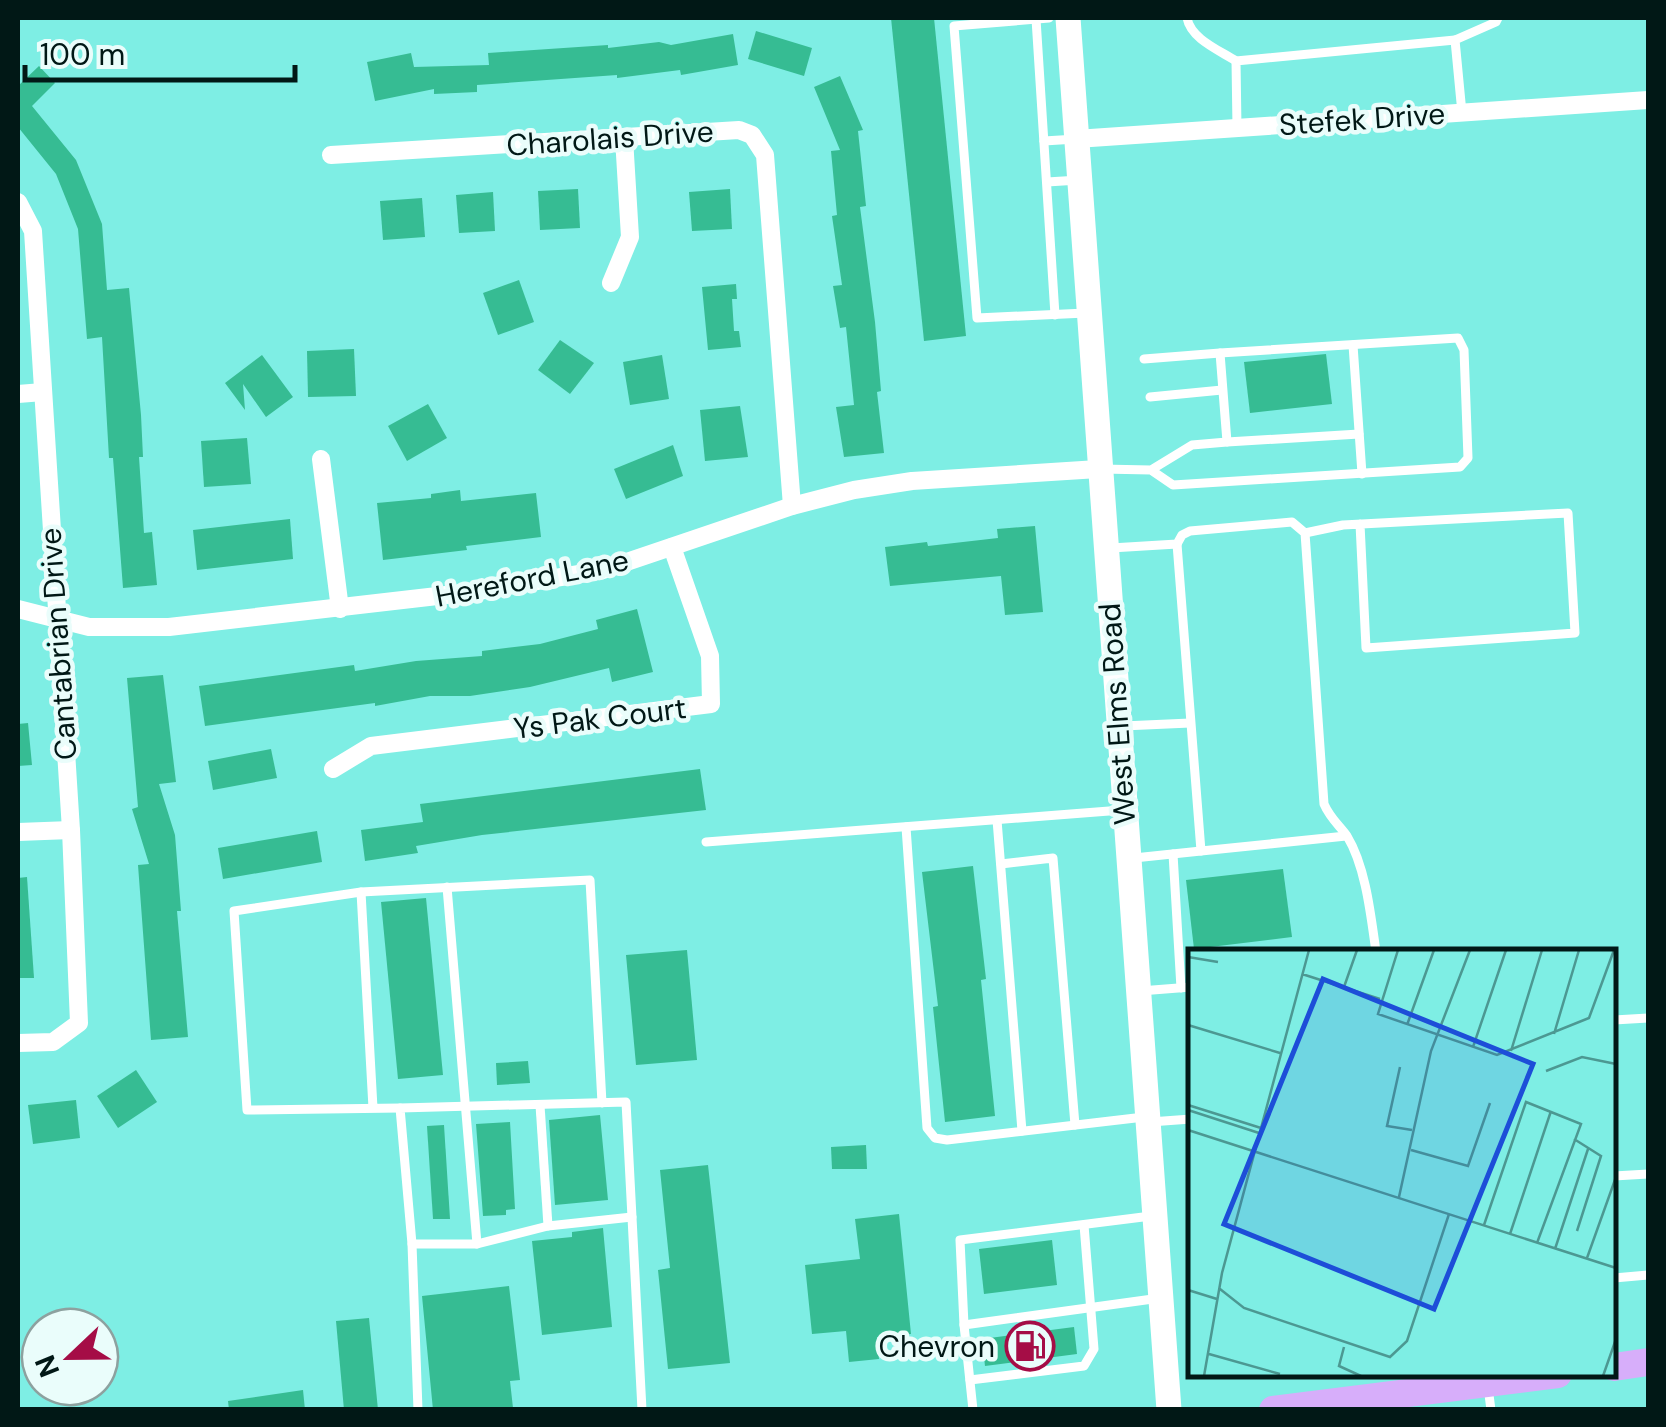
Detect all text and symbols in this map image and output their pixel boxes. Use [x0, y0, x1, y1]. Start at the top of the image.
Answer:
scale bar [25, 20, 295, 82]
text: 100 m [40, 35, 125, 74]
street label: Stefek Drive [1278, 94, 1446, 144]
street label: Charolais Drive [505, 111, 715, 165]
street label: Cantabrian Drive [30, 527, 86, 761]
street label: Hereford Lane [432, 540, 632, 616]
street label: West Elms Road [1090, 602, 1144, 826]
street label: Ys Pak Court [511, 688, 689, 748]
inset map [1188, 949, 1616, 1377]
north arrow [20, 1307, 120, 1407]
fuel station icon: Chevron [1004, 1320, 1056, 1372]
place label: Chevron [878, 1327, 995, 1366]
text: N [26, 1350, 68, 1383]

